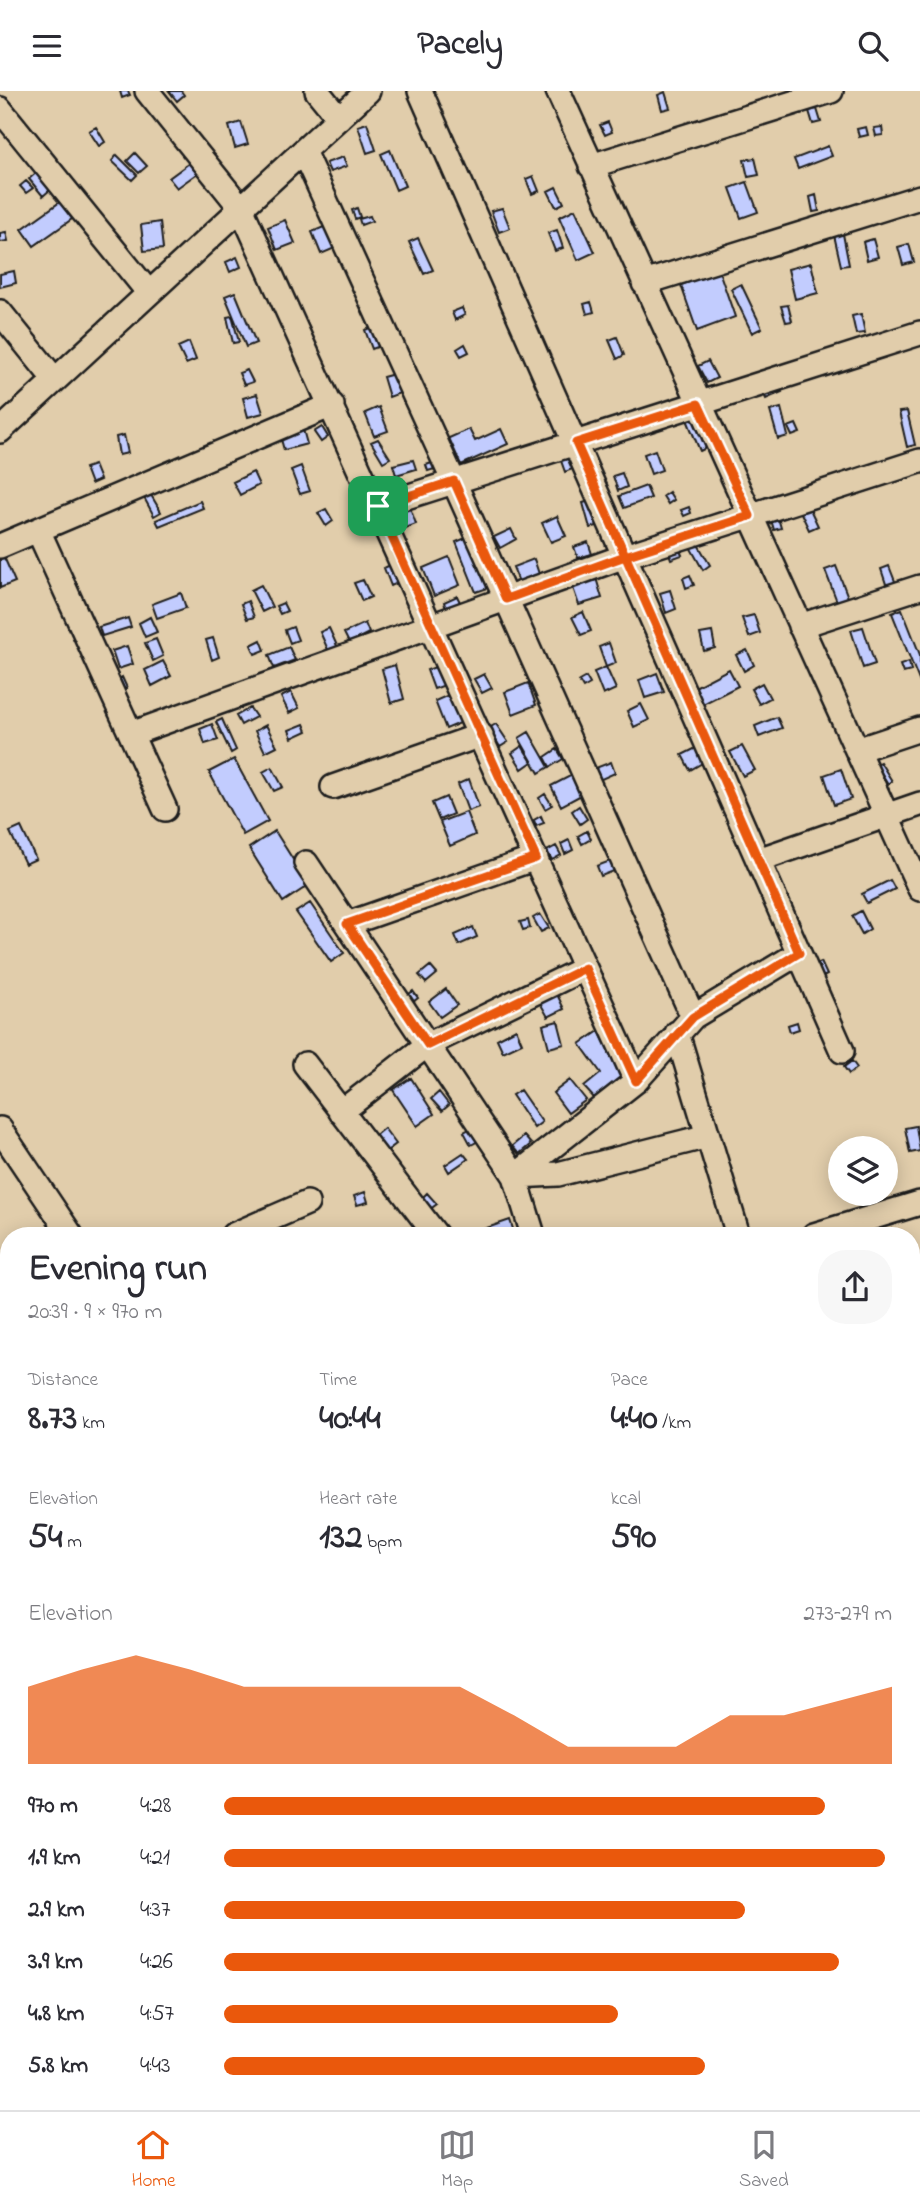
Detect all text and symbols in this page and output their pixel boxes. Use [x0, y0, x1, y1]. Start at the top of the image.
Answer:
text: Pacely [417, 22, 503, 69]
icon: menu [28, 27, 66, 65]
icon: search [854, 27, 892, 65]
pin [348, 476, 408, 536]
icon: arrive [359, 487, 397, 525]
map controls [828, 1136, 898, 1206]
button: layers [828, 1136, 898, 1206]
text: Evening run [28, 1242, 207, 1298]
button: share [818, 1250, 892, 1324]
text: 20:39 · 9 × 970 m [28, 1296, 162, 1329]
text: Distance [28, 1367, 98, 1394]
text: Time [319, 1367, 357, 1394]
text: Pace [611, 1367, 648, 1394]
text: 8.73 [28, 1394, 77, 1445]
text: 40:44 [319, 1394, 381, 1445]
text: 4:40 [611, 1394, 658, 1445]
text: km [77, 1410, 105, 1437]
text: /km [658, 1410, 691, 1437]
text: Elevation [28, 1486, 98, 1513]
text: Heart rate [319, 1486, 397, 1513]
text: kcal [611, 1486, 641, 1513]
text: 54 [28, 1513, 62, 1564]
text: 132 [319, 1513, 362, 1564]
text: 590 [611, 1513, 656, 1564]
text: m [62, 1529, 82, 1556]
text: bpm [362, 1529, 402, 1556]
text: Elevation [28, 1598, 113, 1631]
text: 273–279 m [804, 1598, 892, 1631]
text: 970 m [28, 1790, 78, 1823]
text: 4:28 [140, 1790, 172, 1823]
text: 1.9 km [28, 1842, 81, 1875]
text: 4:21 [140, 1842, 170, 1875]
text: 2.9 km [28, 1894, 85, 1927]
text: 4:37 [140, 1894, 170, 1927]
text: 3.9 km [28, 1946, 83, 1979]
text: 4:26 [140, 1946, 173, 1979]
text: 4.8 km [28, 1998, 84, 2031]
text: 4:57 [140, 1998, 174, 2031]
text: 5.8 km [28, 2050, 88, 2083]
text: 4:43 [140, 2050, 170, 2083]
tab: Home [131, 2126, 176, 2195]
tab: Map [438, 2126, 476, 2195]
tab: Saved [739, 2126, 789, 2195]

